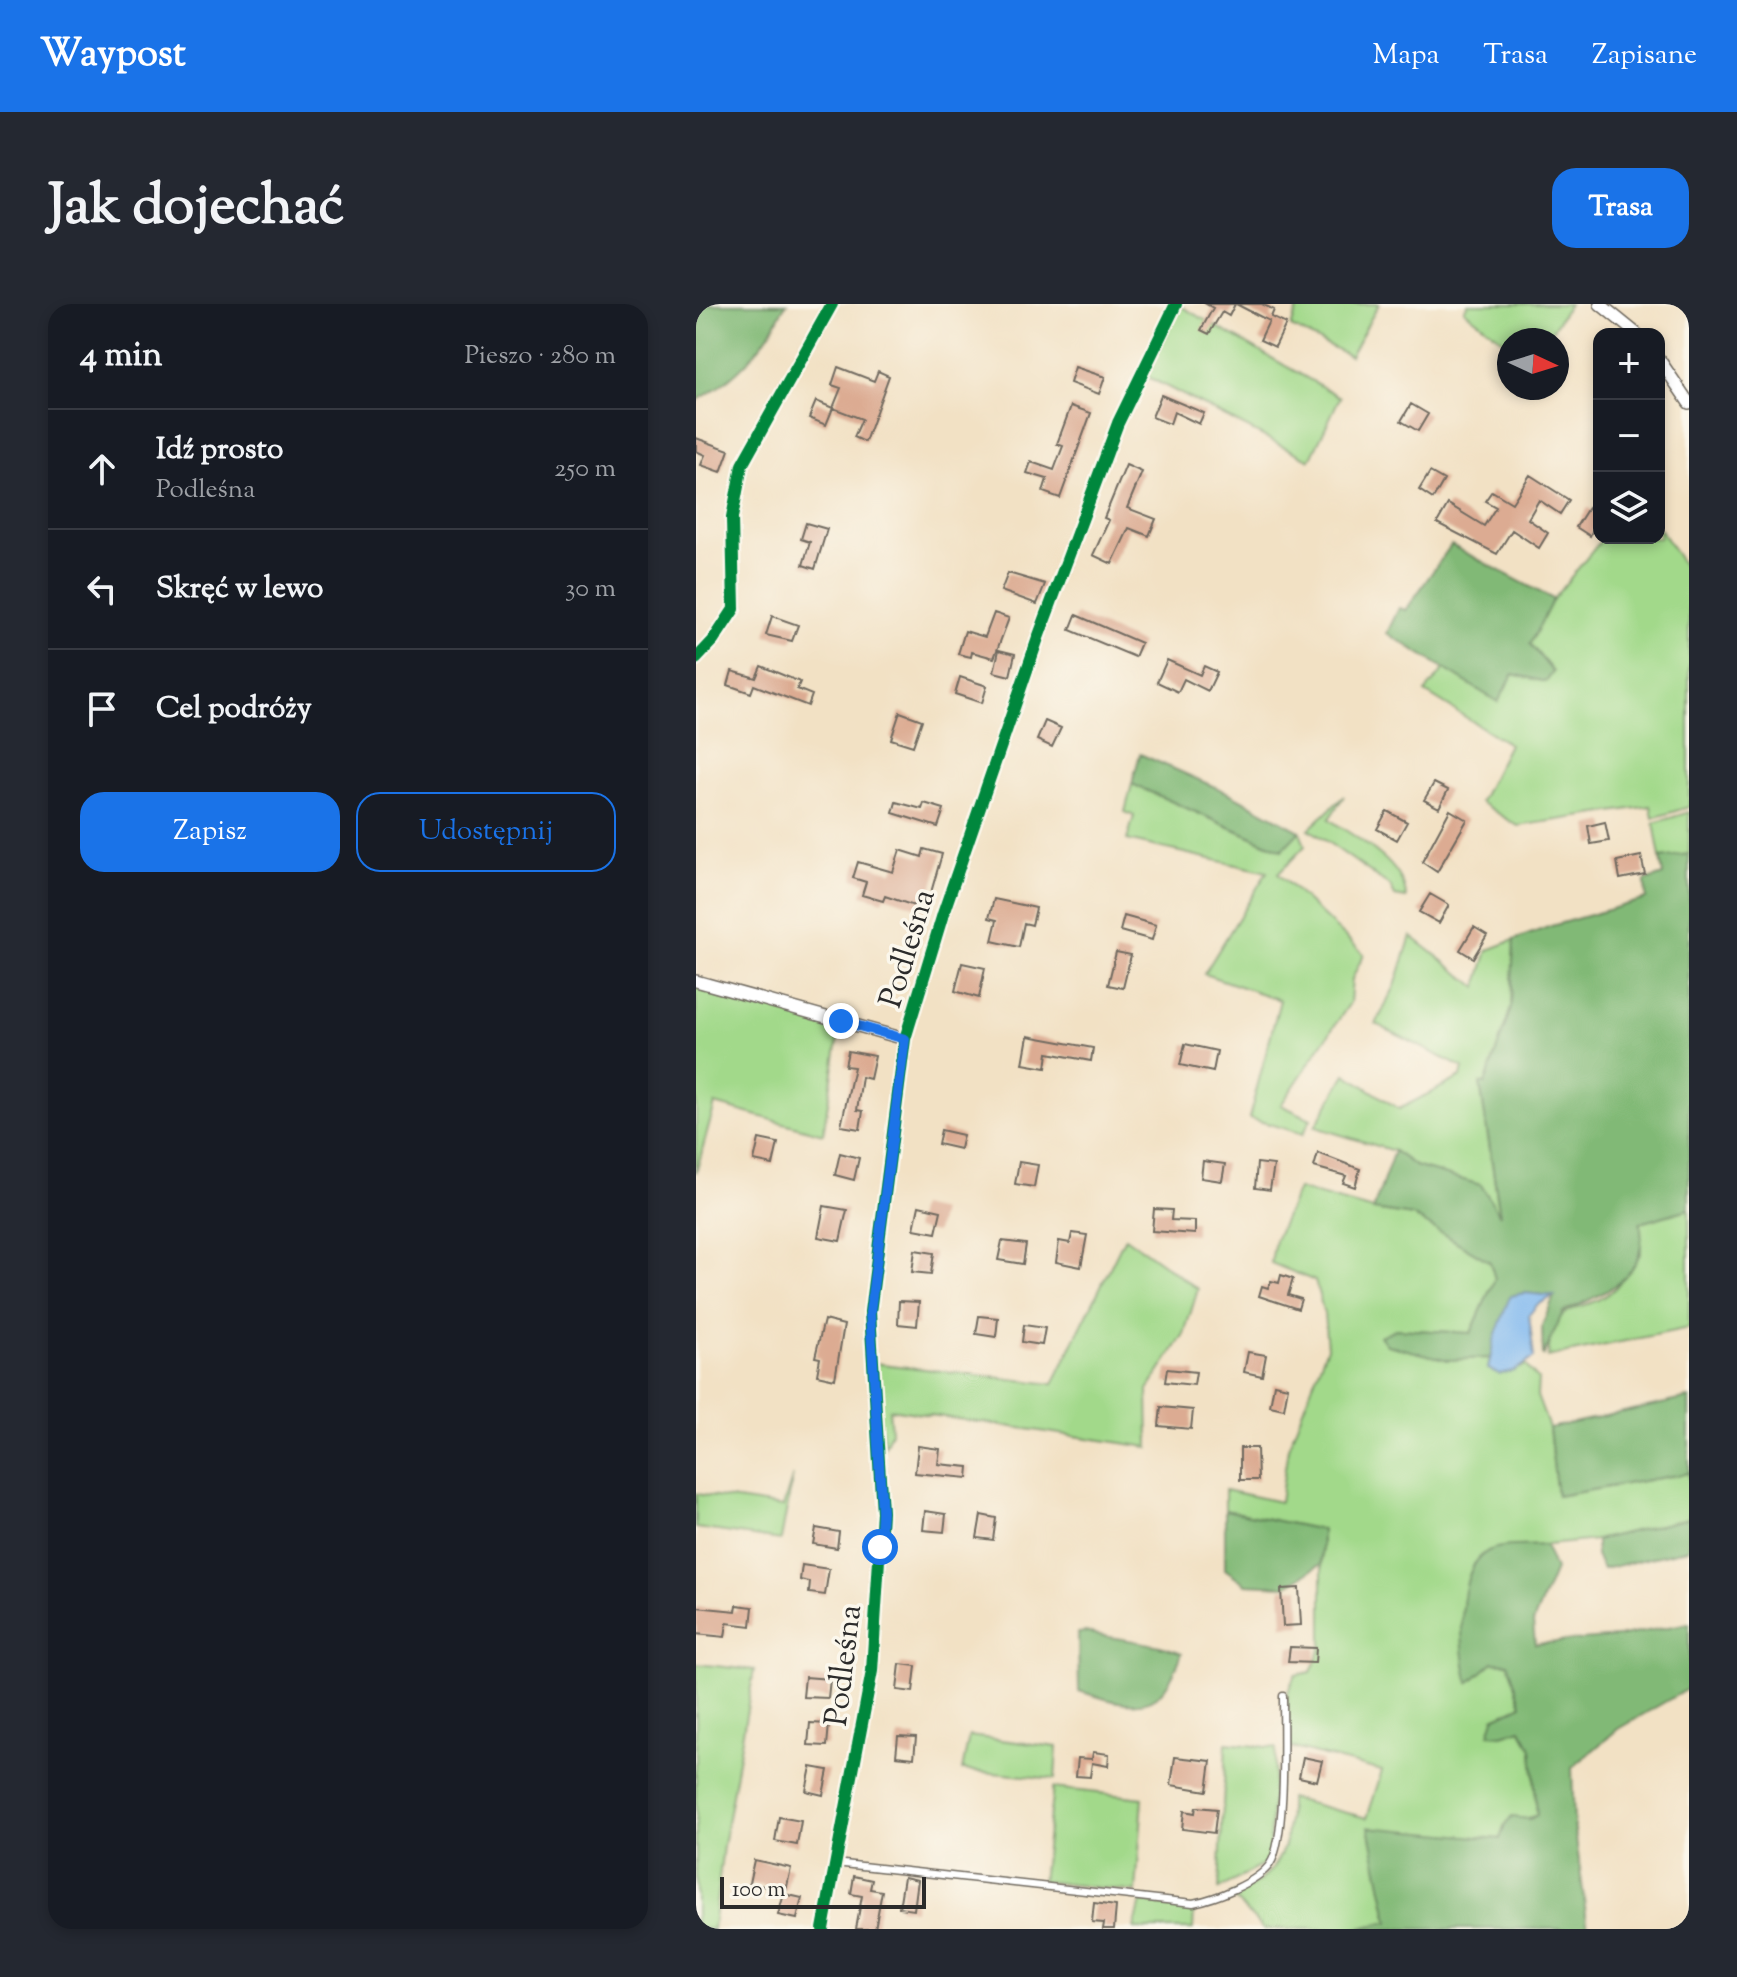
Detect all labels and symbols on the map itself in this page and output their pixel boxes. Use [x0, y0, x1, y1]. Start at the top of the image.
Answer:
north arrow [1497, 328, 1569, 400]
street label: Podleśna [869, 884, 949, 1014]
route end [823, 1003, 859, 1039]
route start [862, 1529, 898, 1565]
street label: Podleśna [815, 1602, 875, 1729]
scale bar [720, 1873, 926, 1909]

